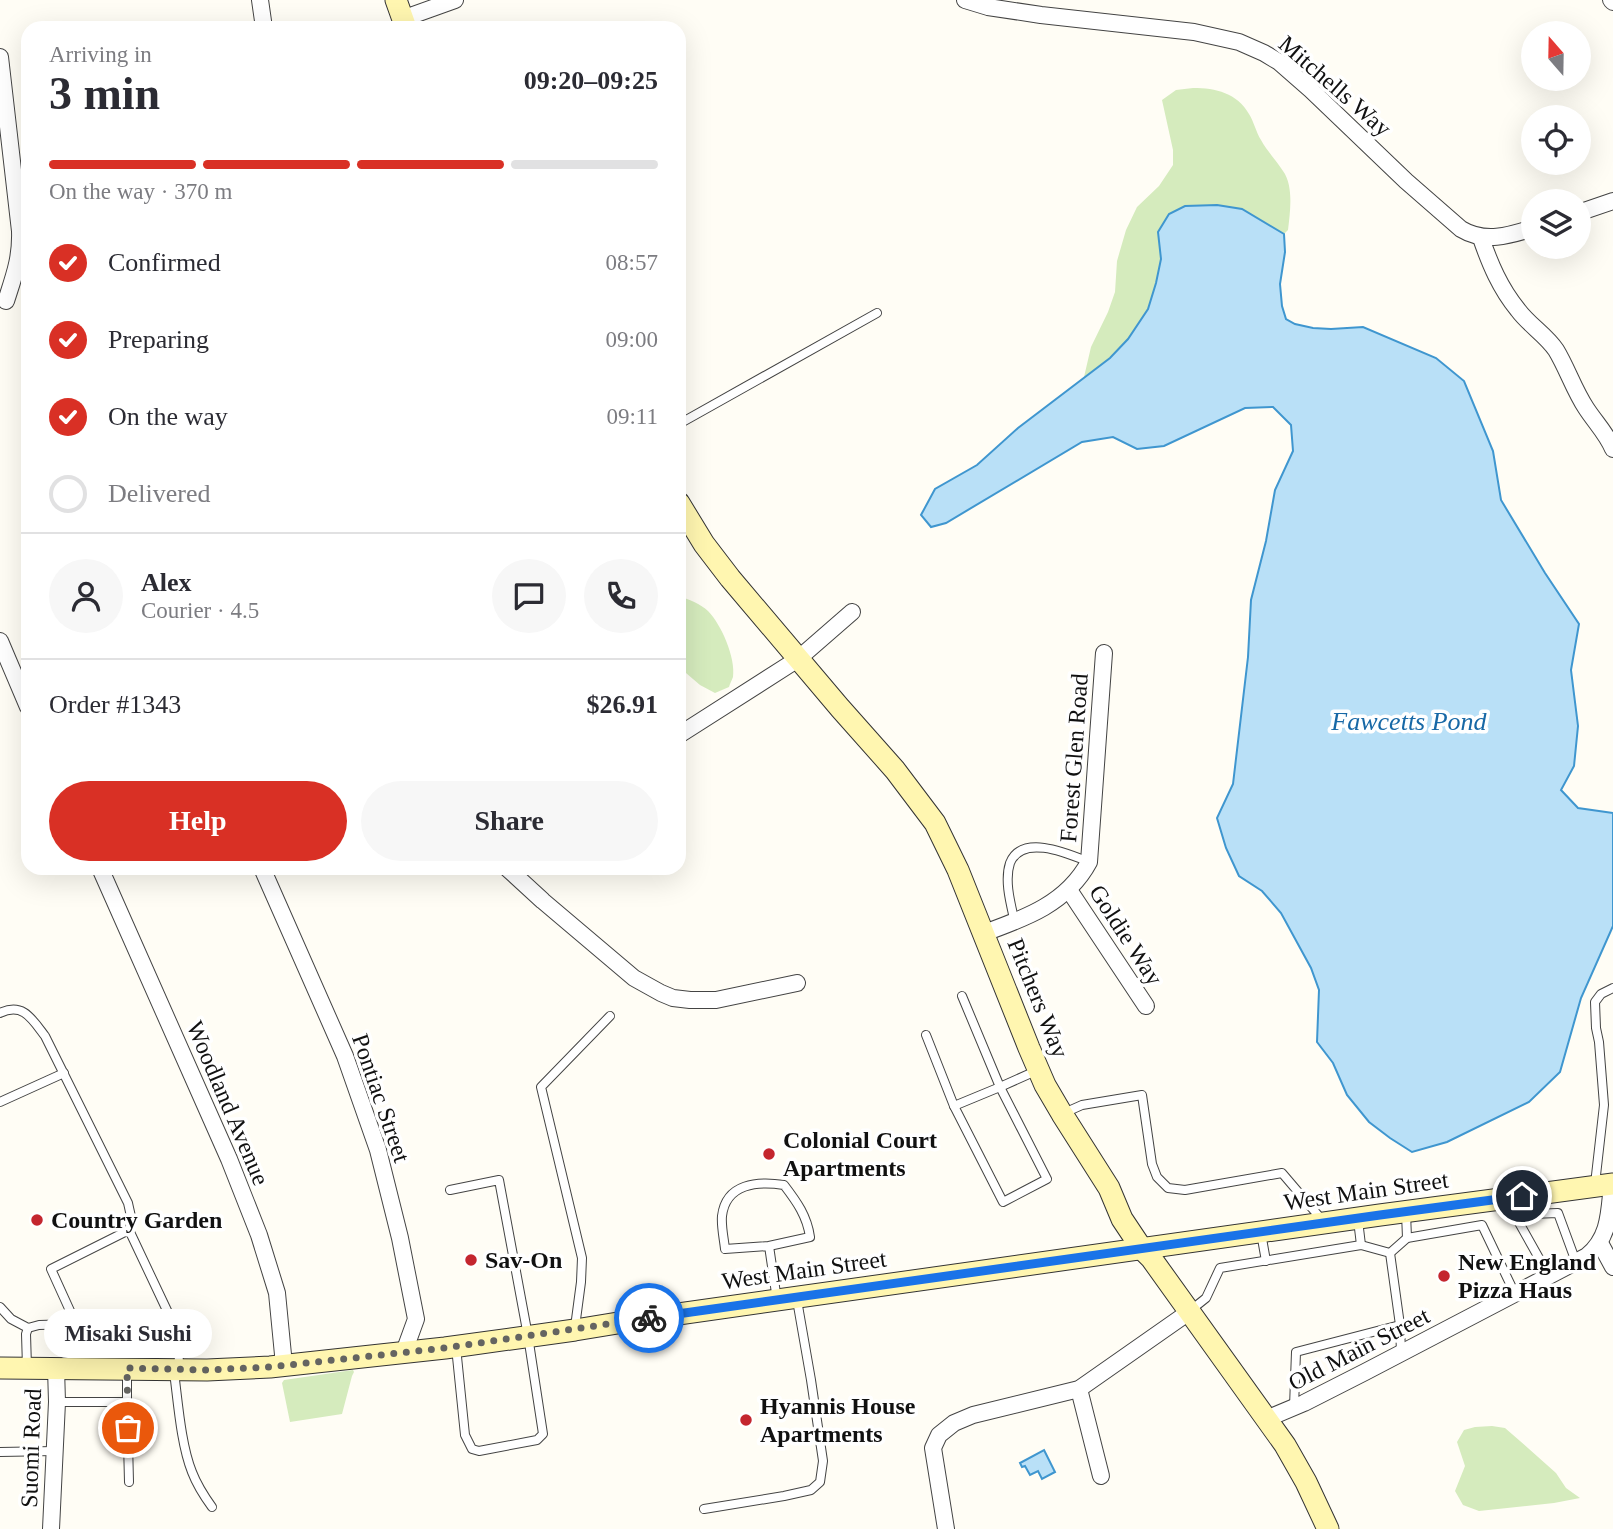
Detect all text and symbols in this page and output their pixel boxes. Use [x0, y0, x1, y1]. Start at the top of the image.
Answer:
north arrow [1521, 21, 1591, 91]
map controls [1521, 21, 1591, 259]
street label: Mitchells Way [1274, 30, 1396, 142]
text: Arriving in [49, 42, 152, 67]
text: 09:20–09:25 [524, 66, 658, 95]
text: 3 min [49, 68, 160, 119]
button: locate [1521, 105, 1591, 175]
text: On the way · 370 m [49, 179, 232, 204]
button: layers [1521, 189, 1591, 259]
icon: check [49, 244, 87, 282]
text: Confirmed [108, 248, 221, 277]
text: 08:57 [606, 250, 658, 275]
icon: check [49, 321, 87, 359]
text: Preparing [108, 325, 209, 354]
text: 09:00 [606, 327, 658, 352]
icon: check [49, 398, 87, 436]
text: On the way [108, 402, 228, 431]
text: 09:11 [606, 404, 658, 429]
text: Delivered [108, 479, 211, 508]
button: person [49, 559, 123, 633]
button: chat [492, 559, 566, 633]
button: phone [584, 559, 658, 633]
text: Alex [141, 568, 192, 597]
text: Courier · 4.5 [141, 598, 259, 623]
street label: Forest Glen Road [1055, 673, 1093, 843]
text: Order #1343 [49, 690, 181, 719]
text: $26.91 [587, 690, 658, 719]
water label: Fawcetts Pond [1330, 707, 1488, 736]
button: Help [49, 781, 347, 861]
button: Share [361, 781, 658, 861]
street label: Goldie Way [1084, 880, 1168, 990]
street label: Pitchers Way [1002, 935, 1074, 1061]
street label: Woodland Avenue [182, 1017, 274, 1189]
street label: Pontiac Street [347, 1030, 415, 1166]
place label: Colonial Court Apartments [783, 1127, 937, 1181]
marker: Colonial Court Apartments [761, 1146, 777, 1162]
pin [1492, 1166, 1552, 1226]
street label: West Main Street [1282, 1167, 1450, 1215]
icon: home [1503, 1177, 1541, 1215]
place label: Country Garden [51, 1207, 222, 1233]
marker: Country Garden [29, 1212, 45, 1228]
street label: West Main Street [720, 1246, 888, 1294]
place label: Sav-On [485, 1247, 562, 1273]
place label: New England Pizza Haus [1458, 1249, 1597, 1303]
marker: Sav-On [463, 1252, 479, 1268]
marker: New England Pizza Haus [1436, 1268, 1452, 1284]
courier [614, 1283, 684, 1353]
icon: bike [630, 1299, 668, 1337]
street label: Old Main Street [1284, 1302, 1434, 1396]
callout: Misaki Sushi [44, 1309, 212, 1358]
text: Misaki Sushi [64, 1321, 192, 1346]
street label: Suomi Road [16, 1388, 46, 1508]
place label: Hyannis House Apartments [760, 1393, 916, 1447]
pin [98, 1398, 158, 1458]
icon: bag [109, 1409, 147, 1447]
marker: Hyannis House Apartments [738, 1412, 754, 1428]

